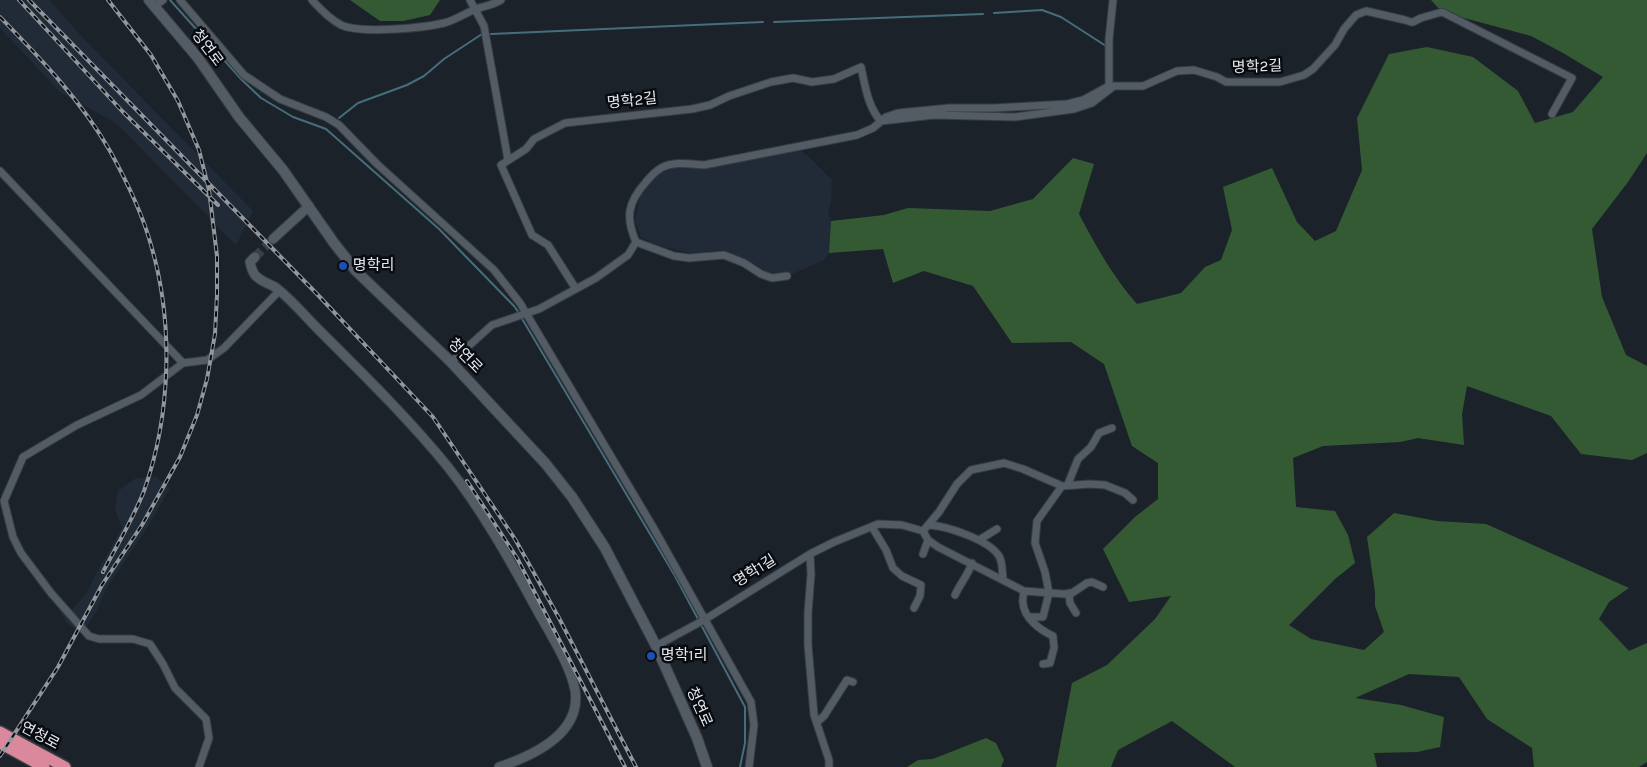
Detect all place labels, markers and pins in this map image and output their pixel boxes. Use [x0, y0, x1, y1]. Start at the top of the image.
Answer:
place label: 명학리 [353, 257, 394, 275]
marker: 명학리 [337, 260, 349, 272]
place label: 명학1리 [661, 647, 707, 665]
marker: 명학1리 [645, 650, 657, 662]

